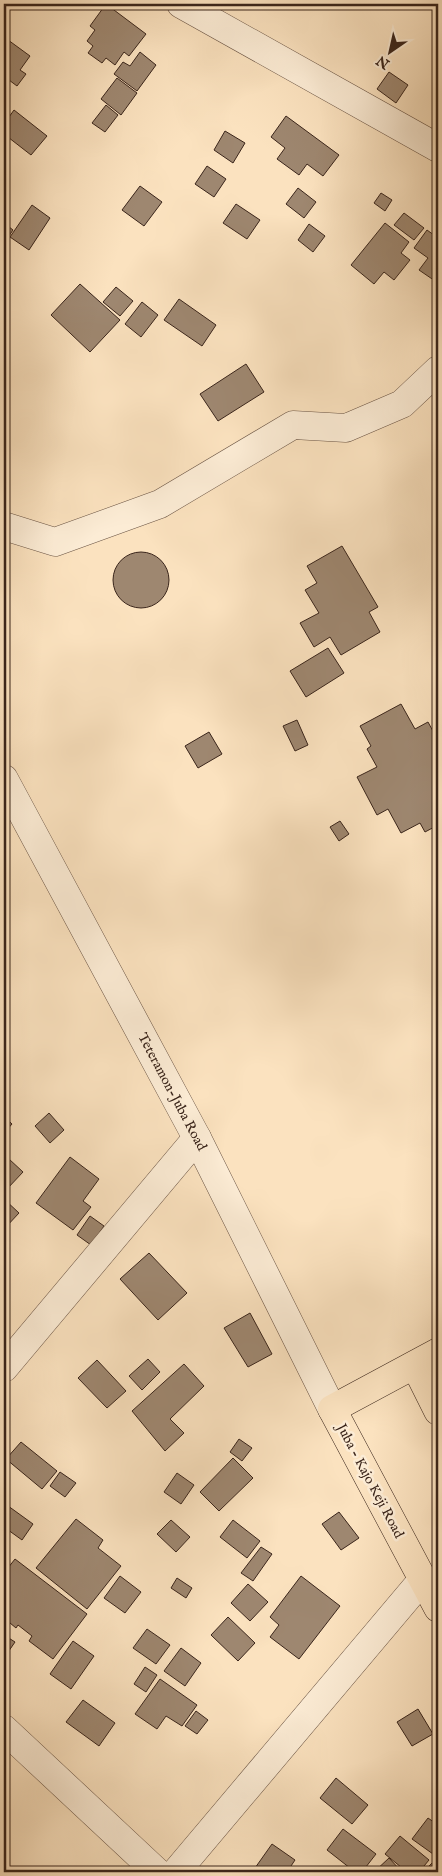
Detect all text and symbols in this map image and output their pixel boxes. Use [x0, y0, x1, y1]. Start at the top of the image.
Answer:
north arrow [364, 28, 414, 78]
text: N [373, 51, 394, 73]
street label: Teteramon-Juba Road [133, 1030, 211, 1154]
street label: Juba - Kajo Keji Road [331, 1419, 408, 1542]

